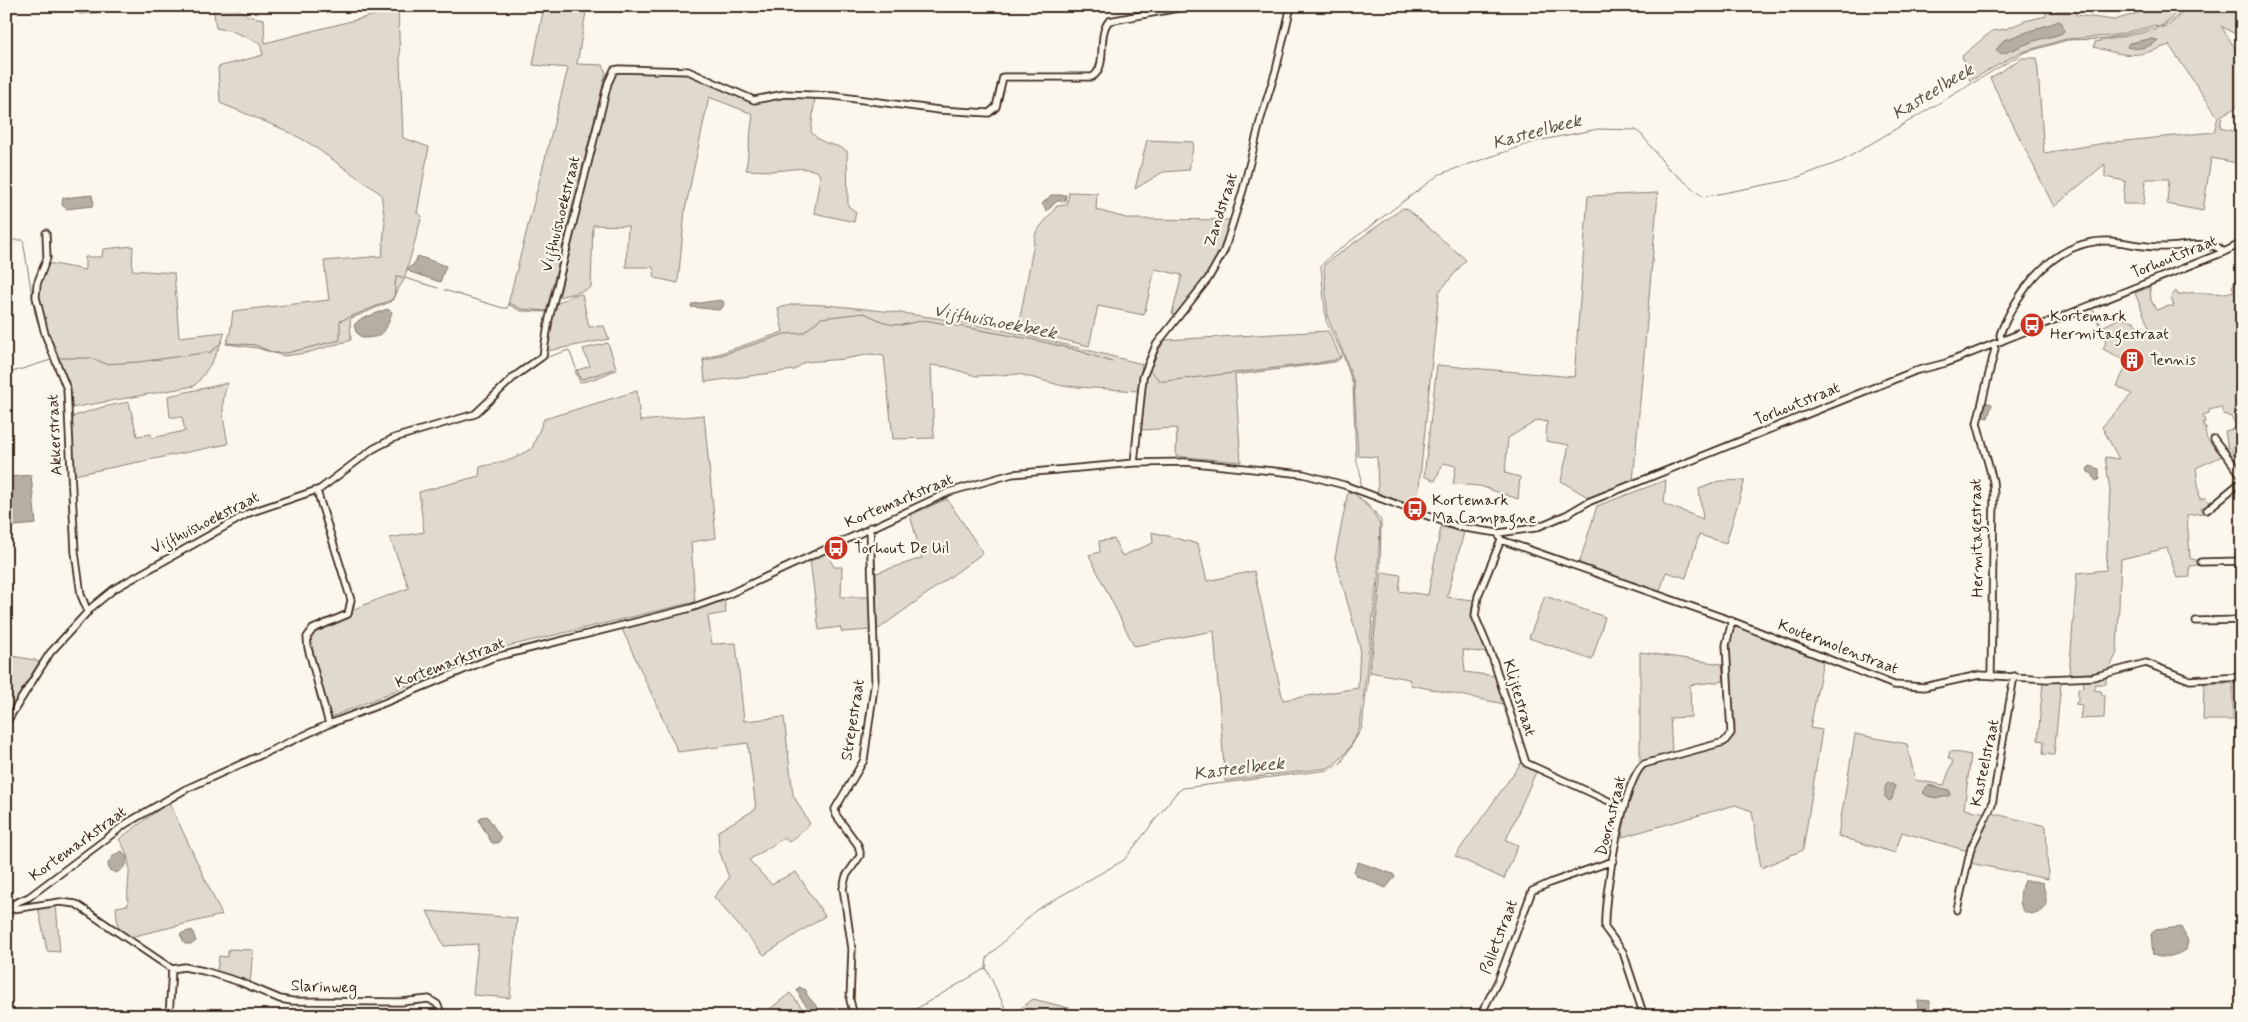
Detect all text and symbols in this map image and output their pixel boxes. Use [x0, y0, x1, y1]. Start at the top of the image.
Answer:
water label: Kasteelbeek [1888, 58, 1979, 126]
water label: Kasteelbeek [1490, 108, 1585, 155]
street label: Vijfhuishoekstraat [536, 154, 586, 274]
street label: Zandstraat [1199, 170, 1243, 250]
street label: Torhoutstraat [2128, 230, 2220, 284]
water label: Vijfhuishoekbeek [931, 298, 1059, 346]
place label: Kortemark Hermitagestraat [2050, 306, 2169, 346]
bus stop icon: Kortemark Hermitagestraat [2019, 312, 2045, 338]
building icon: Tennis [2119, 347, 2145, 373]
place label: Tennis [2150, 350, 2196, 371]
street label: Torhoutstraat [1751, 377, 1843, 431]
street label: Akkerstraat [42, 394, 68, 476]
street label: Kortemarkstraat [842, 469, 956, 533]
street label: Hermitagestraat [1965, 478, 1990, 598]
street label: Vijfhuishoekstraat [147, 487, 263, 559]
place label: Kortemark Ma Campagne [1432, 490, 1537, 530]
bus stop icon: Kortemark Ma Campagne [1402, 496, 1428, 522]
bus stop icon: Torhout De Uil [823, 535, 849, 561]
place label: Torhout De Uil [854, 538, 950, 559]
street label: Koutermolenstraat [1775, 614, 1901, 680]
street label: Kortemarkstraat [392, 632, 508, 694]
street label: Klijtestraat [1497, 657, 1541, 739]
street label: Strepestraat [836, 678, 870, 762]
street label: Kasteelstraat [1965, 717, 2005, 809]
water label: Kasteelbeek [1192, 751, 1287, 786]
street label: Doornstraat [1591, 774, 1631, 858]
street label: Kortemarkstraat [25, 802, 131, 886]
street label: Polletstraat [1475, 897, 1523, 977]
street label: Slarinweg [290, 975, 358, 1000]

